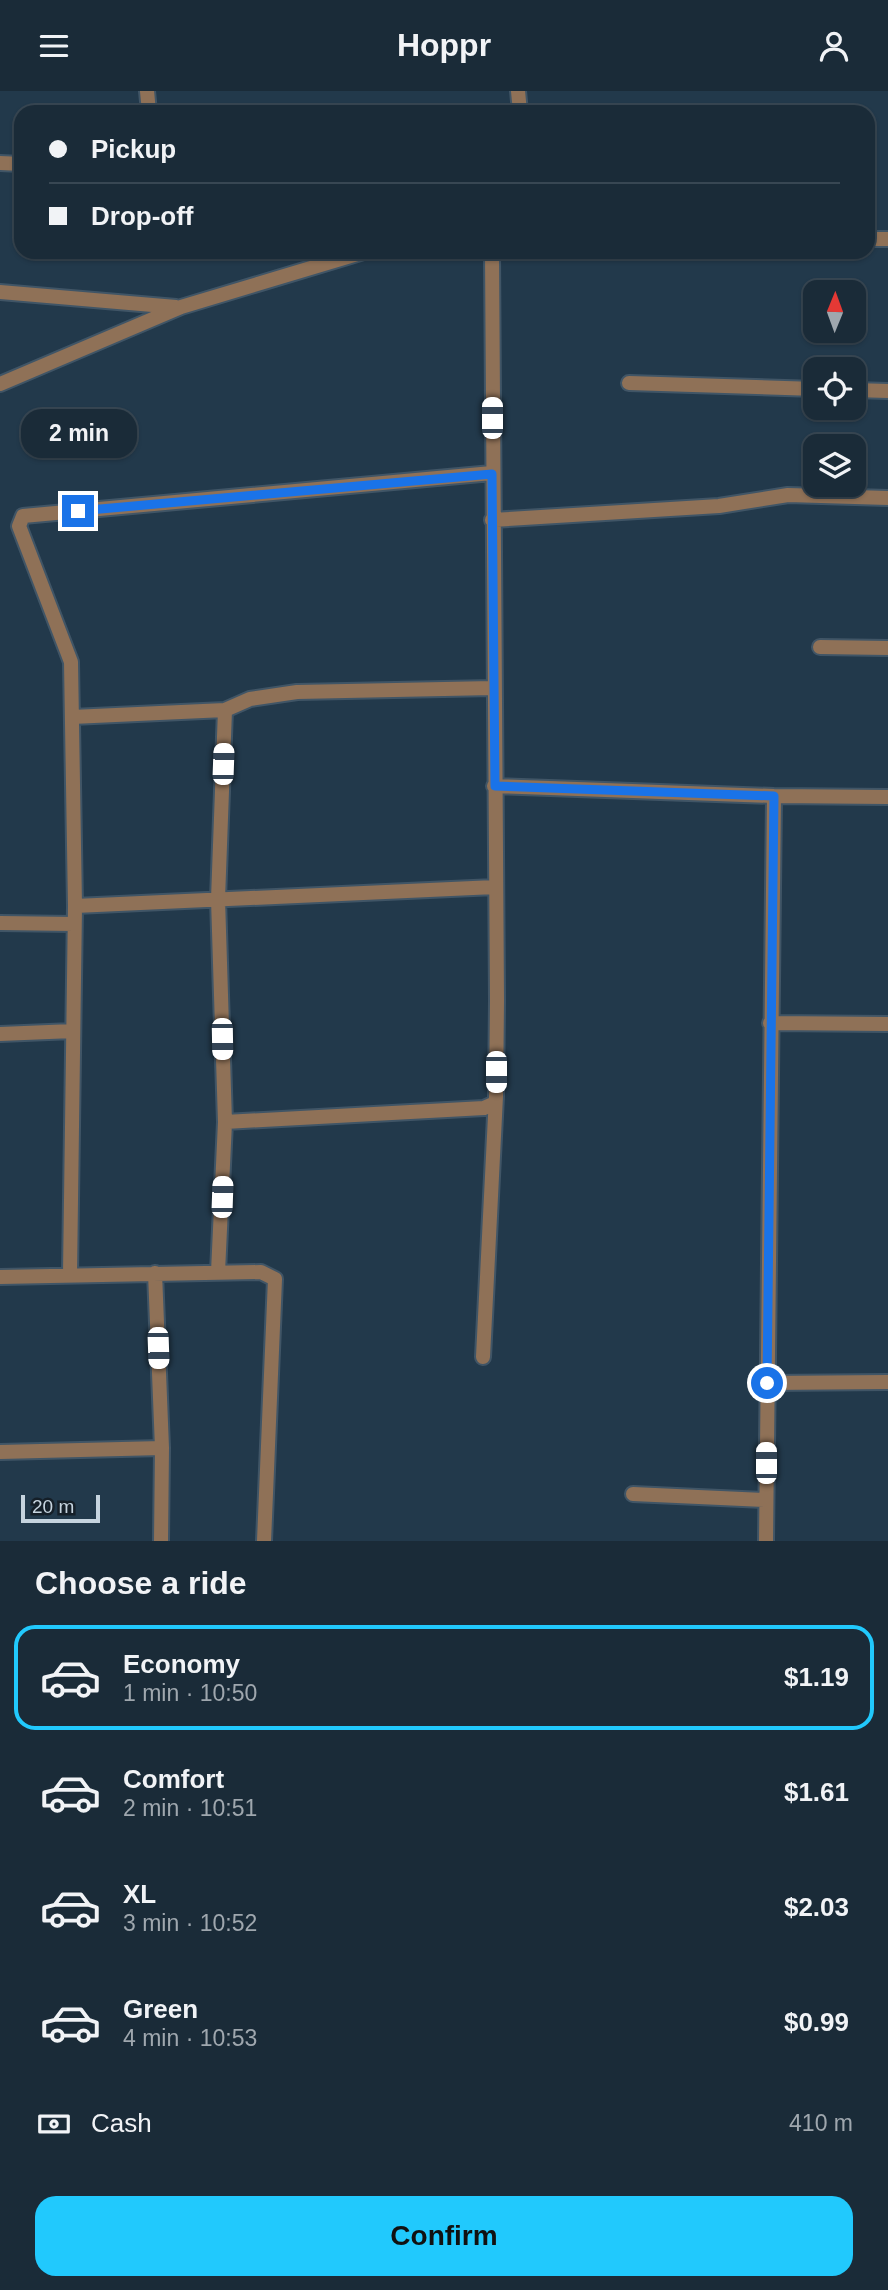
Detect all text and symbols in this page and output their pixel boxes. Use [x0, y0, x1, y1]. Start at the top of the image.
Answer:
icon: menu [35, 27, 73, 65]
text: Hoppr [397, 27, 491, 63]
icon: person [815, 27, 853, 65]
text: Pickup [91, 134, 176, 164]
text: Drop-off [91, 201, 194, 231]
north arrow [803, 280, 866, 343]
map controls [803, 280, 866, 497]
button: locate [803, 357, 866, 420]
car [482, 397, 503, 439]
callout: 2 min [20, 409, 136, 459]
text: 2 min [49, 420, 109, 446]
button: layers [803, 434, 866, 497]
route end [62, 495, 94, 527]
car [212, 743, 235, 785]
car [212, 1018, 233, 1060]
car [486, 1051, 507, 1093]
car [211, 1176, 234, 1218]
car [147, 1327, 170, 1369]
route start [751, 1367, 783, 1399]
car [756, 1442, 777, 1484]
scale bar [21, 1492, 100, 1524]
text: 20 m [32, 1496, 74, 1517]
text: Choose a ride [35, 1565, 247, 1601]
icon: car [39, 1646, 102, 1709]
text: Economy [123, 1649, 240, 1679]
text: $1.19 [784, 1662, 849, 1692]
text: 1 min · 10:50 [123, 1680, 257, 1706]
icon: car [39, 1761, 102, 1824]
text: Comfort [123, 1764, 224, 1794]
text: $1.61 [784, 1777, 849, 1807]
text: 2 min · 10:51 [123, 1795, 257, 1821]
icon: car [39, 1876, 102, 1939]
text: XL [123, 1879, 156, 1909]
text: $2.03 [784, 1892, 849, 1922]
text: 3 min · 10:52 [123, 1910, 257, 1936]
icon: car [39, 1991, 102, 2054]
text: Green [123, 1994, 198, 2024]
text: $0.99 [784, 2007, 849, 2037]
text: 4 min · 10:53 [123, 2025, 257, 2051]
icon: cash [35, 2105, 73, 2143]
text: Cash [91, 2108, 152, 2138]
text: 410 m [789, 2110, 853, 2136]
button: Confirm [35, 2196, 853, 2276]

